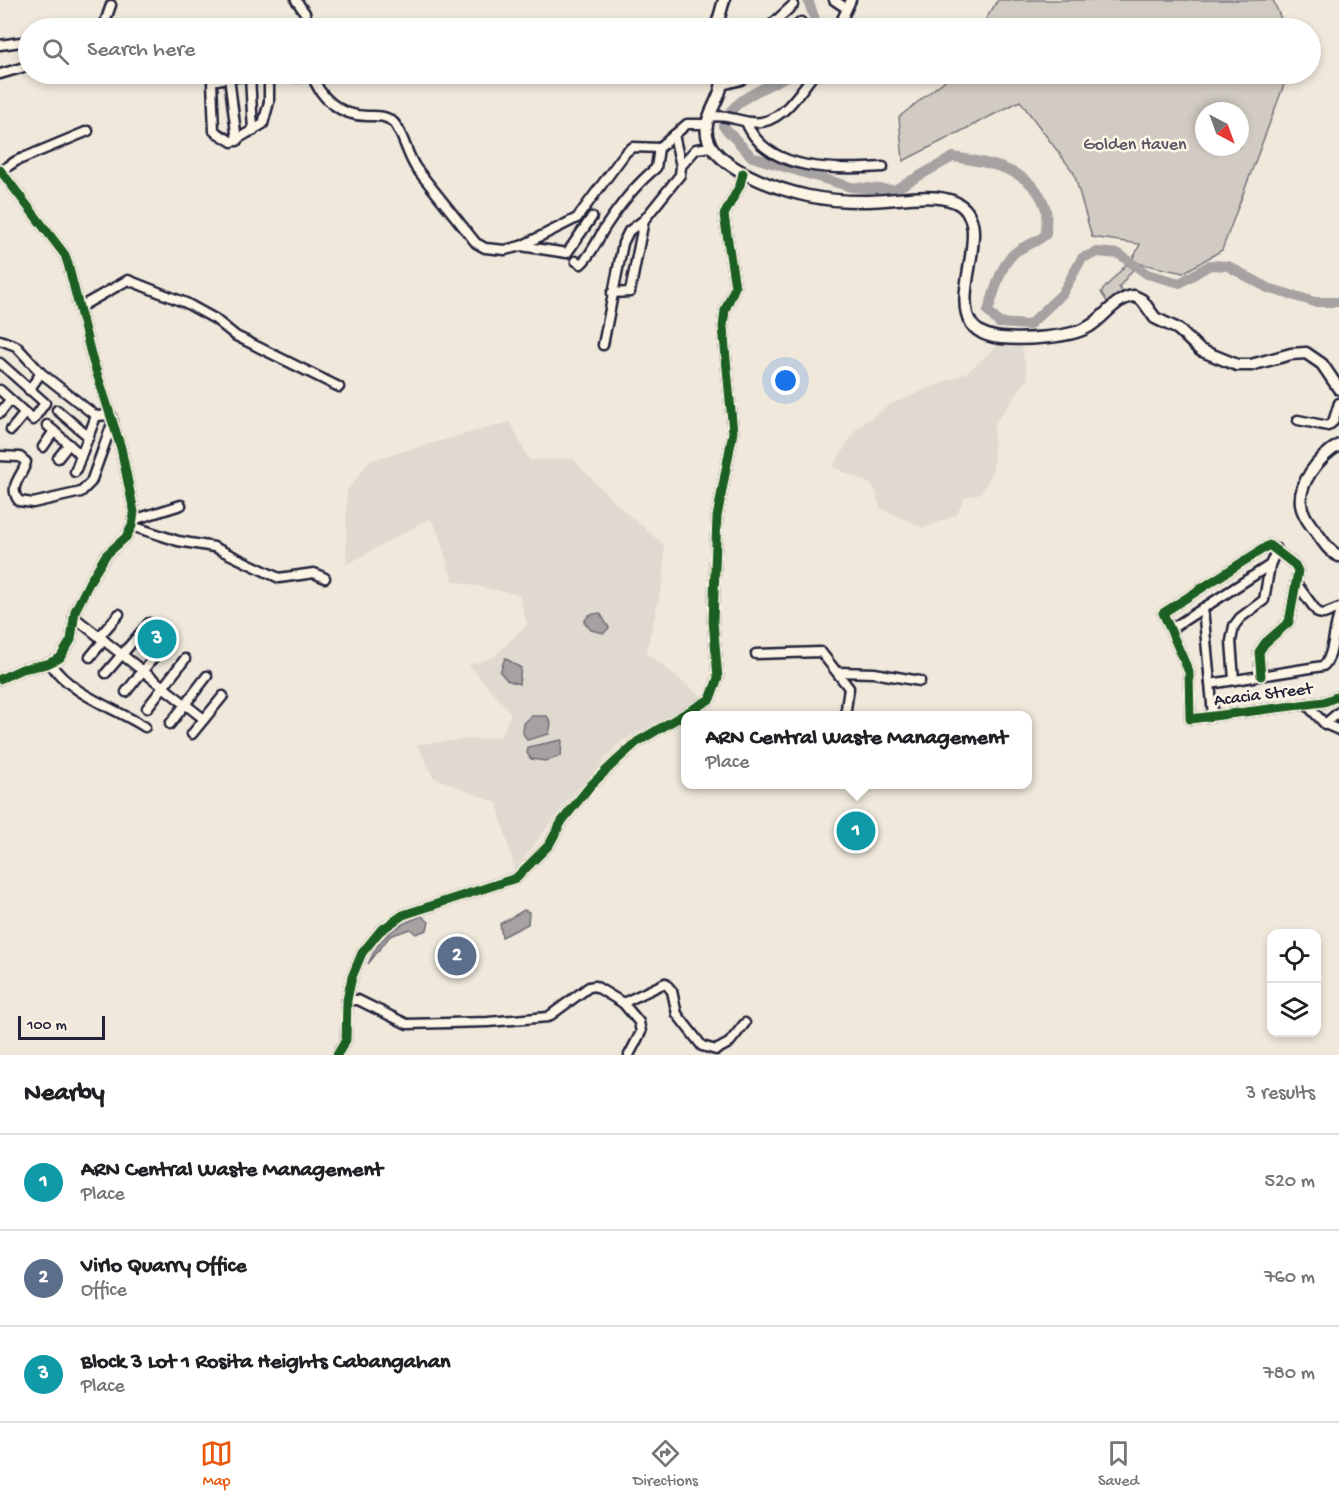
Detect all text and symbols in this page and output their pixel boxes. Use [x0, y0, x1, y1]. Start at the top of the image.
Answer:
search box [18, 18, 1321, 84]
icon: search [39, 35, 72, 68]
text: Search here [87, 38, 195, 64]
north arrow [1195, 102, 1249, 156]
park label: Golden Haven [1083, 135, 1187, 156]
your location [771, 366, 800, 395]
pin: 3 [138, 616, 176, 662]
street label: Acacia Street [1213, 679, 1315, 712]
popup [681, 711, 1032, 789]
text: ARN Central Waste Management [706, 726, 1007, 752]
text: Place [706, 752, 749, 775]
pin: 1 [836, 808, 876, 854]
map controls [1267, 929, 1321, 1037]
button: locate [1267, 929, 1321, 983]
pin: 2 [438, 934, 476, 978]
button: layers [1267, 983, 1321, 1037]
scale bar [18, 1013, 105, 1040]
text: 100 m [27, 1017, 67, 1036]
text: Nearby [24, 1079, 105, 1110]
text: 3 results [1246, 1083, 1315, 1106]
text: ARN Central Waste Management [81, 1158, 383, 1184]
text: 1 [39, 1171, 48, 1194]
text: 520 m [1264, 1171, 1315, 1194]
text: Place [81, 1184, 125, 1207]
text: Virlo Quarry Office [81, 1254, 247, 1280]
text: 2 [39, 1267, 48, 1290]
text: 760 m [1264, 1267, 1315, 1290]
text: Office [81, 1280, 127, 1303]
text: Block 3 Lot 1 Rosita Heights Cabangahan [81, 1350, 451, 1376]
text: 3 [38, 1363, 49, 1386]
text: 780 m [1263, 1363, 1315, 1386]
text: Place [81, 1376, 125, 1399]
tab: Map [200, 1437, 233, 1492]
tab: Directions [633, 1437, 698, 1492]
tab: Saved [1098, 1437, 1139, 1492]

